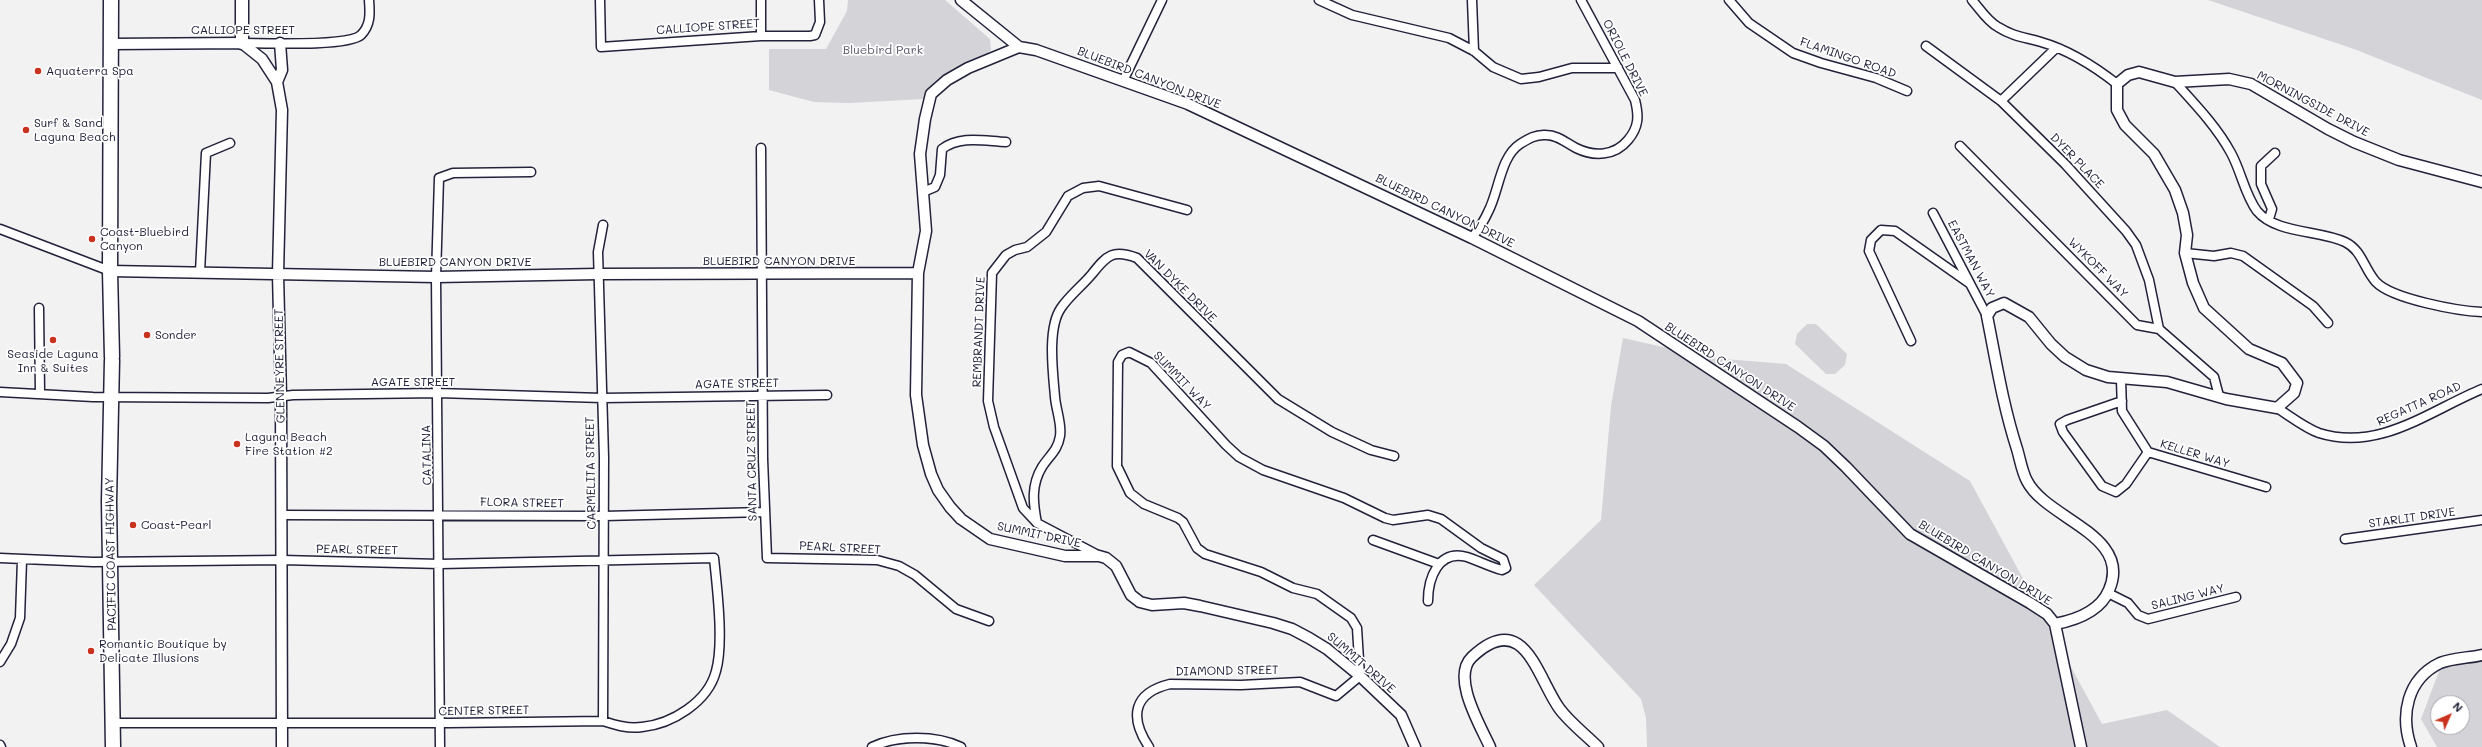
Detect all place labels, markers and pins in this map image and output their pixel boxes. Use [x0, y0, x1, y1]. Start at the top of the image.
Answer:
place label: Aquaterra Spa [46, 64, 134, 78]
marker: Aquaterra Spa [33, 66, 43, 76]
place label: Surf & Sand Laguna Beach [34, 116, 115, 144]
marker: Surf & Sand Laguna Beach [21, 125, 31, 135]
place label: Coast-Bluebird Canyon [100, 225, 189, 253]
marker: Coast-Bluebird Canyon [87, 234, 97, 244]
place label: Sonder [155, 328, 197, 342]
marker: Sonder [142, 330, 152, 340]
marker: Seaside Laguna Inn & Suites [48, 335, 58, 345]
place label: Seaside Laguna Inn & Suites [7, 347, 99, 375]
place label: Laguna Beach Fire Station #2 [245, 430, 333, 458]
marker: Laguna Beach Fire Station #2 [232, 439, 242, 449]
place label: Coast-Pearl [141, 518, 212, 532]
marker: Coast-Pearl [128, 520, 138, 530]
place label: Romantic Boutique by Delicate Illusions [99, 637, 227, 665]
marker: Romantic Boutique by Delicate Illusions [86, 646, 96, 656]

